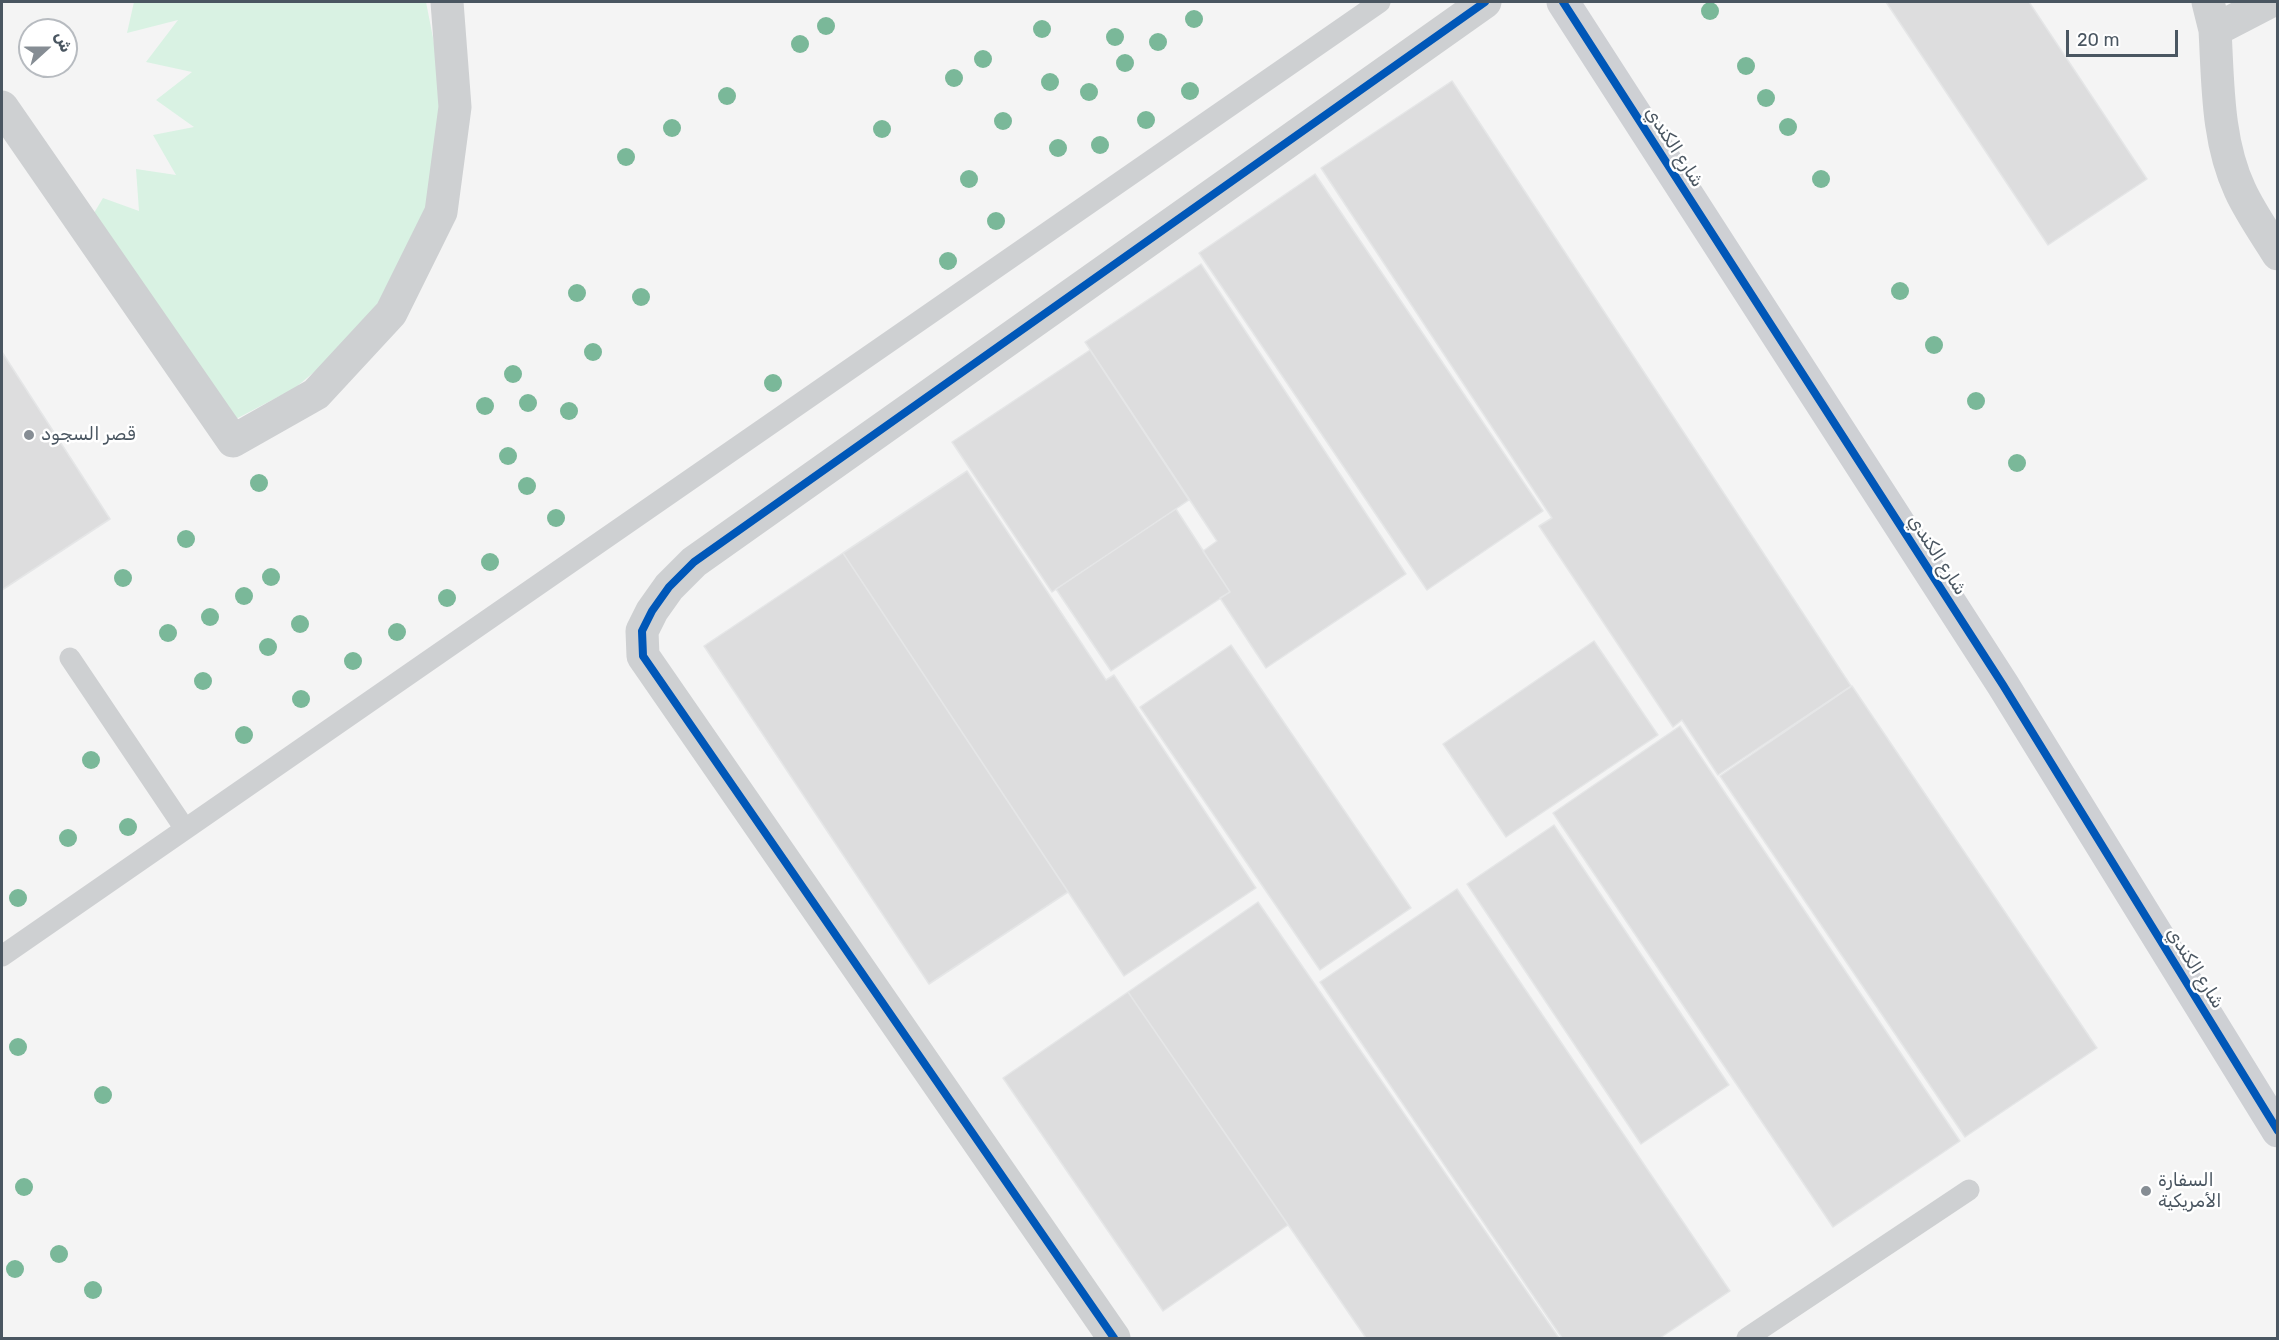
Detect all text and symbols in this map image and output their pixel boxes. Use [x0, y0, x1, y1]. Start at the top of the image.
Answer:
north arrow [18, 18, 78, 78]
scale bar [2069, 18, 2182, 56]
text: ش [51, 29, 76, 55]
text: 20 m [2077, 29, 2119, 51]
street label: شارع الكندي [1640, 103, 1708, 191]
place label: قصر السجود [41, 424, 135, 446]
marker: قصر السجود [22, 428, 36, 442]
street label: شارع الكندي [1903, 511, 1971, 599]
street label: شارع الكندي [2162, 923, 2228, 1013]
place label: السفارة الأمريكية [2158, 1170, 2221, 1212]
marker: السفارة الأمريكية [2139, 1184, 2153, 1198]

